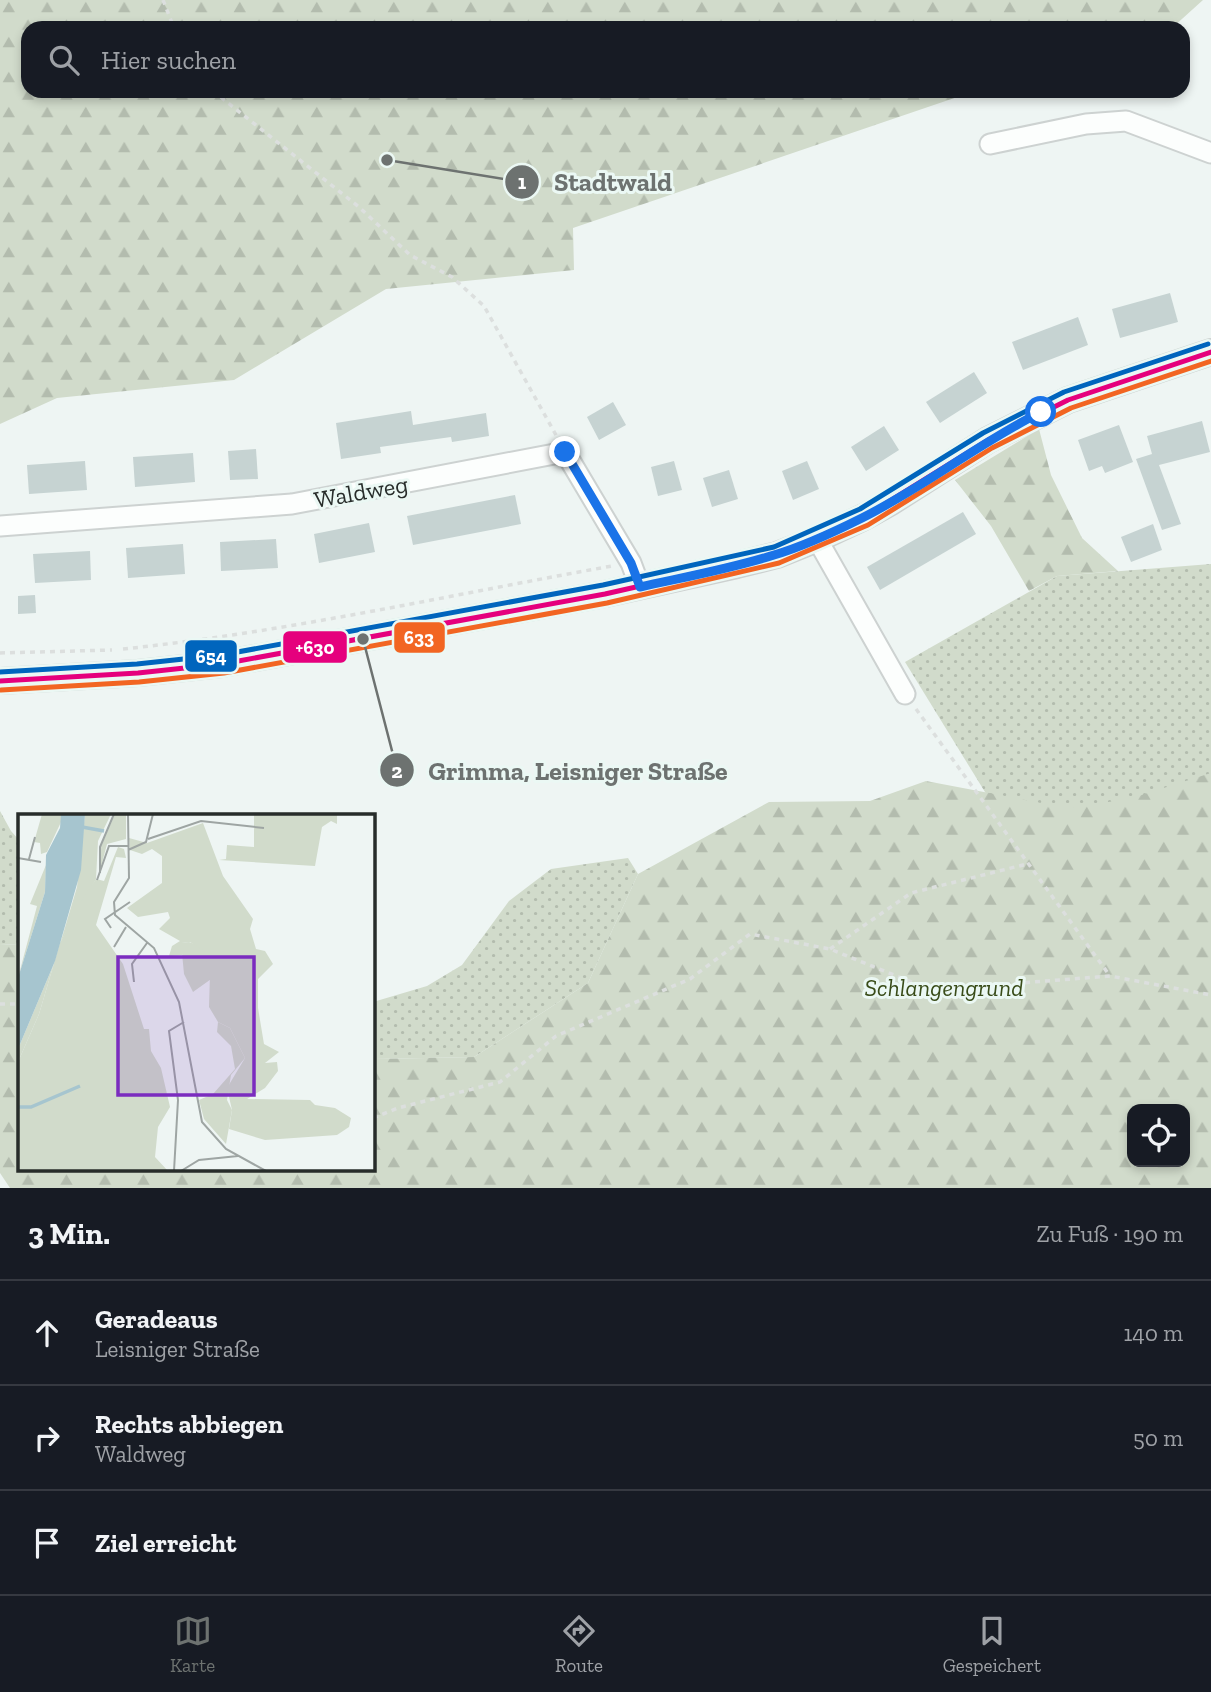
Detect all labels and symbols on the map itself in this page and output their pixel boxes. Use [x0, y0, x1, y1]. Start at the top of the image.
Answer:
callout: Stadtwald [505, 158, 686, 205]
text: Stadtwald [554, 166, 672, 198]
text: 1 [518, 169, 527, 194]
route start [1025, 396, 1056, 427]
route end [549, 436, 580, 467]
street label: Waldweg [312, 469, 410, 514]
line badge: 633 [393, 621, 446, 654]
text: 633 [404, 626, 434, 649]
line badge: +630 [282, 630, 348, 664]
text: +630 [296, 636, 334, 659]
line badge: 654 [184, 639, 238, 673]
text: 654 [196, 645, 227, 668]
callout: Grimma, Leisniger Straße [379, 747, 742, 794]
text: Grimma, Leisniger Straße [428, 755, 728, 787]
text: 2 [391, 758, 403, 783]
inset map [18, 814, 374, 1170]
park label: Schlangengrund [865, 973, 1023, 1002]

